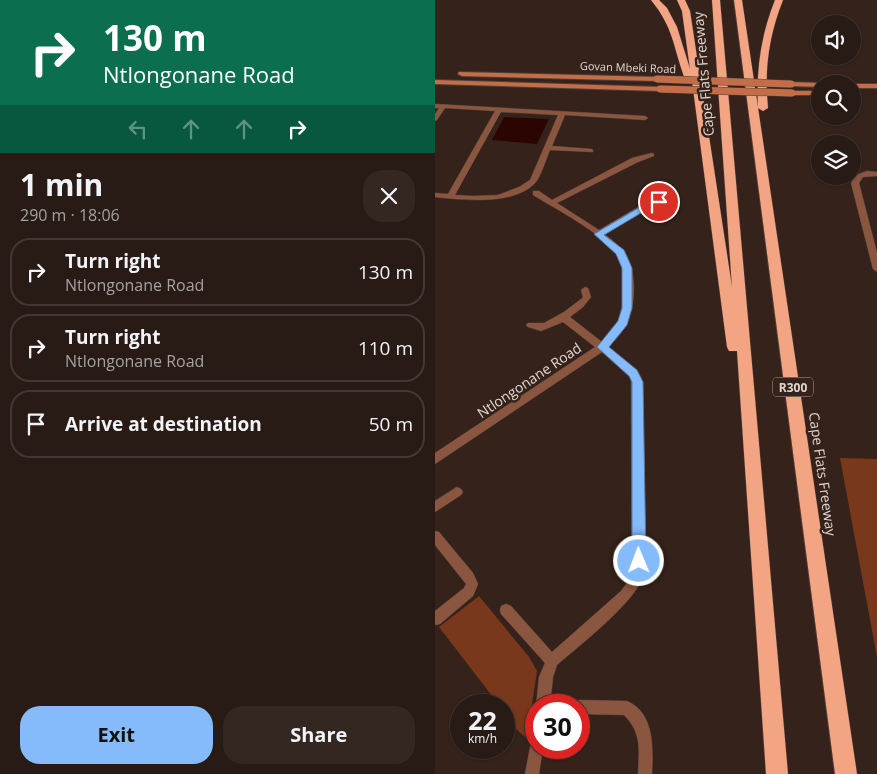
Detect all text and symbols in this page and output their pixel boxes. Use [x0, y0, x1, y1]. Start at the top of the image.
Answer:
street label: Cape Flats Freeway [688, 10, 718, 137]
text: 130 m [103, 14, 207, 61]
map controls [811, 15, 861, 185]
button: sound [811, 15, 861, 65]
icon: right [20, 20, 85, 85]
street label: Govan Mbeki Road [580, 58, 676, 76]
text: Ntlongonane Road [103, 59, 295, 89]
button: search [811, 75, 861, 125]
icon: left [124, 115, 152, 143]
icon: ahead [177, 115, 205, 143]
icon: ahead [230, 115, 258, 143]
icon: right [283, 115, 311, 143]
button: layers [811, 135, 861, 185]
text: 1 min [20, 164, 103, 205]
button: close [363, 170, 415, 222]
pin [638, 181, 680, 223]
icon: arrive [645, 188, 673, 216]
text: 290 m · 18:06 [20, 204, 120, 226]
text: Turn right [65, 248, 160, 274]
icon: right [22, 258, 50, 286]
text: 130 m [358, 259, 413, 285]
text: Ntlongonane Road [65, 274, 204, 296]
text: Turn right [65, 324, 160, 350]
icon: right [22, 334, 50, 362]
text: 110 m [358, 335, 413, 361]
street label: Ntlongonane Road [473, 338, 585, 422]
text: Ntlongonane Road [65, 350, 204, 372]
road number: R300 [773, 378, 813, 397]
icon: arrive [22, 410, 50, 438]
text: Arrive at destination [65, 411, 262, 437]
text: 50 m [369, 411, 413, 437]
street label: Cape Flats Freeway [805, 411, 841, 538]
position arrow [612, 534, 664, 586]
speed limit sign: 30 [525, 694, 590, 759]
text: 22 [468, 703, 497, 737]
button: Exit [20, 706, 213, 764]
button: Share [223, 706, 415, 764]
text: km/h [468, 730, 497, 747]

